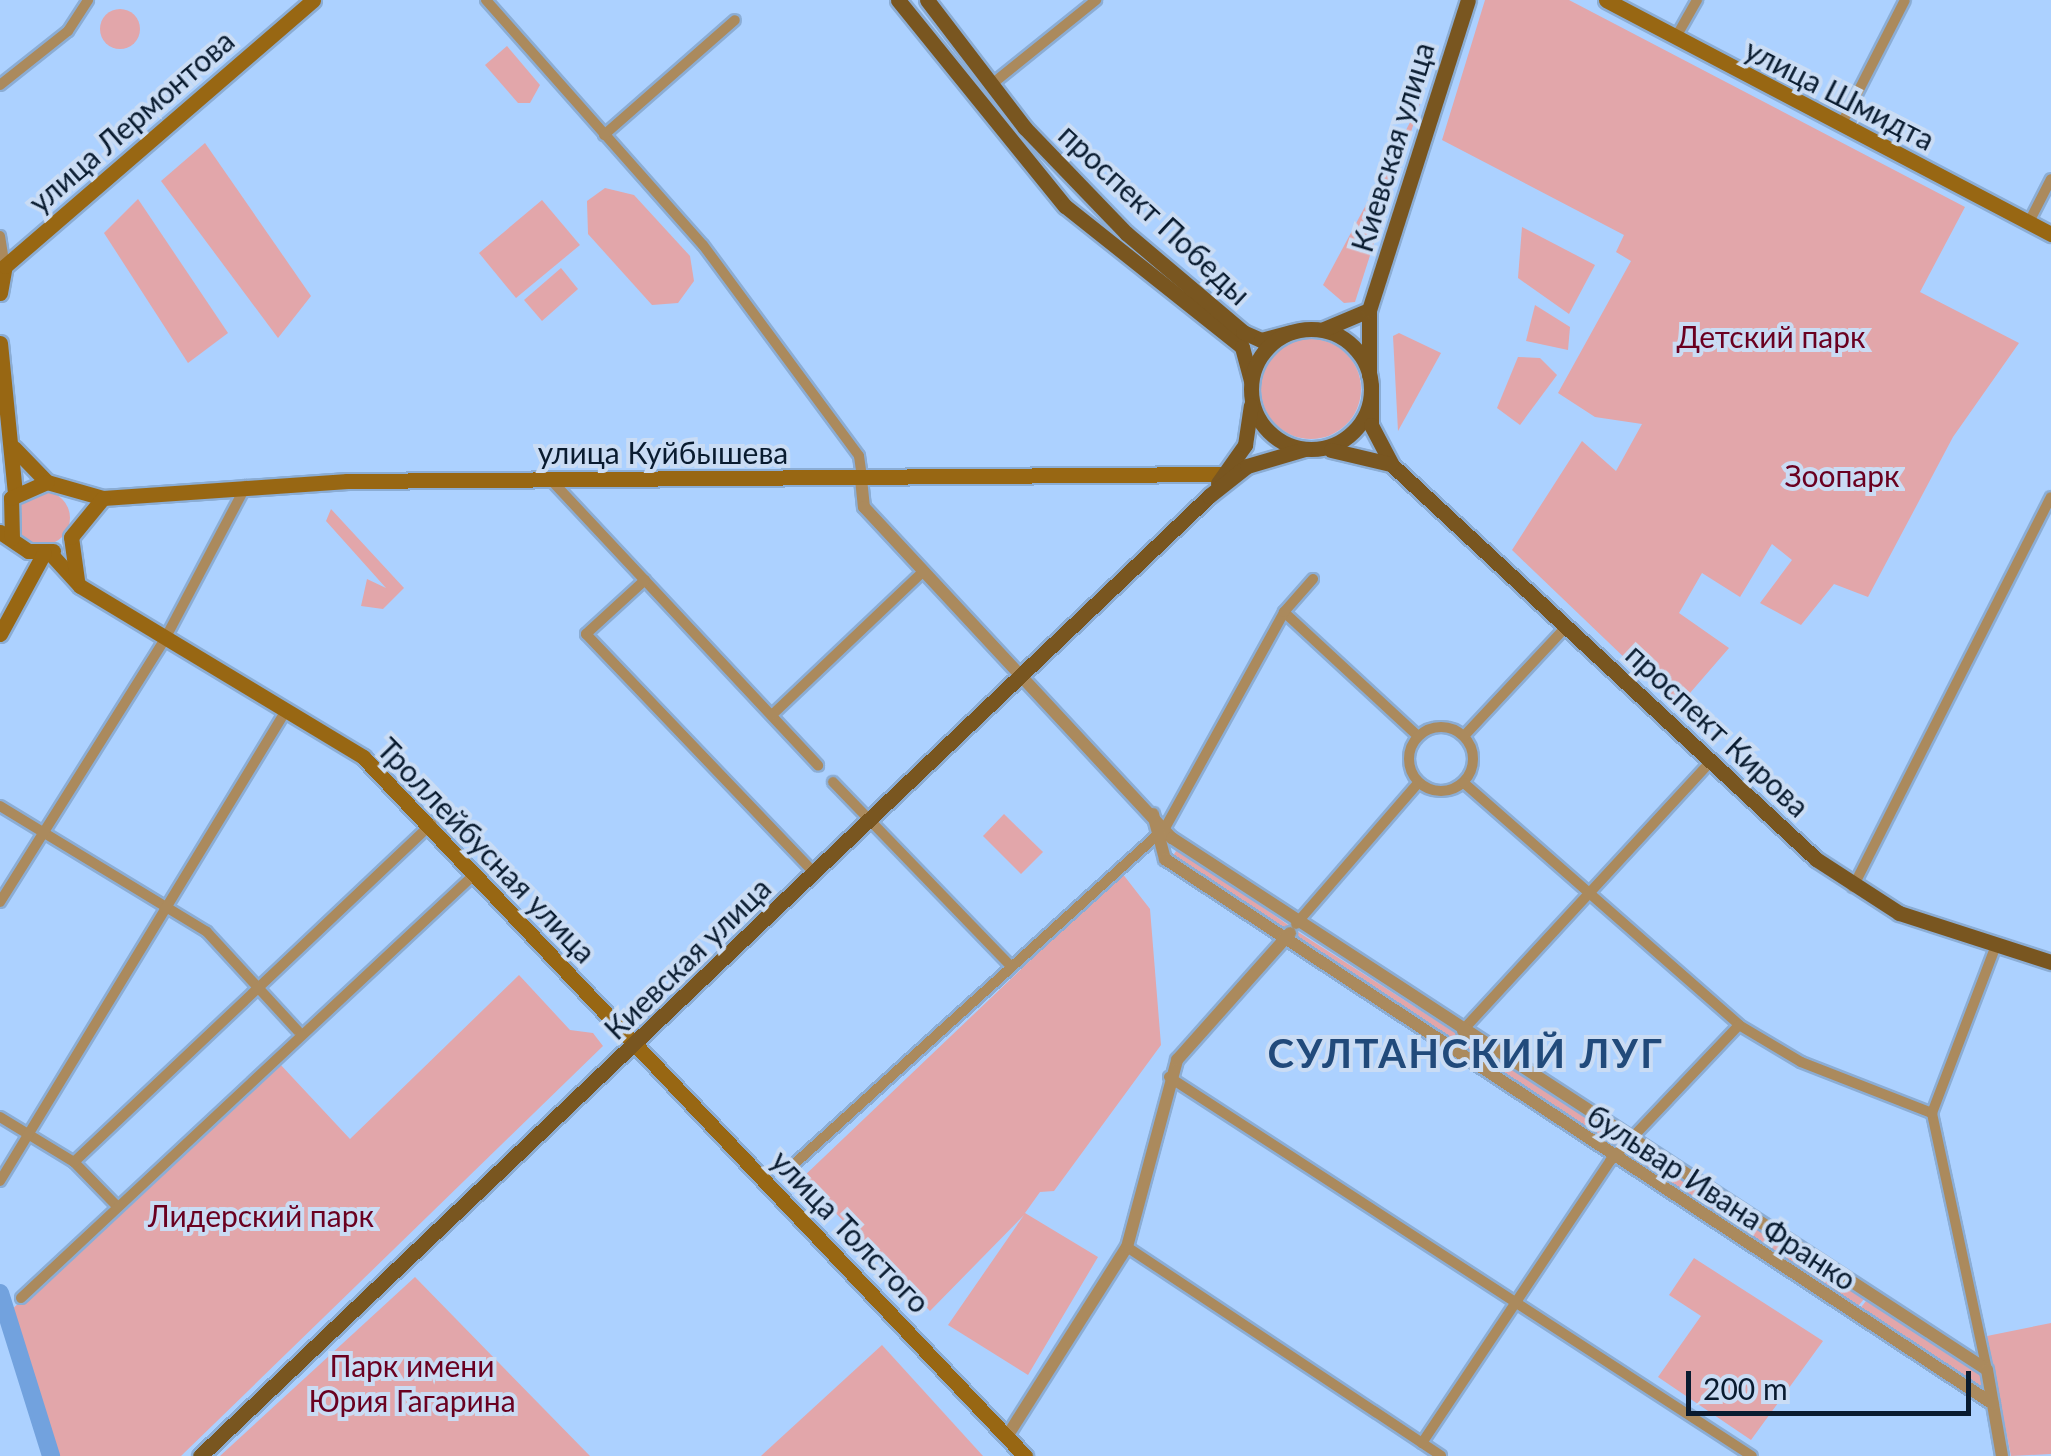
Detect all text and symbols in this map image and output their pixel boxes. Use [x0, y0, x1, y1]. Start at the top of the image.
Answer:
street label: улица Лермонтова [21, 22, 241, 220]
street label: улица Шмидта [1739, 31, 1941, 157]
street label: Киевская улица [1343, 38, 1441, 256]
street label: проспект Победы [1052, 116, 1258, 312]
park label: Детский парк [1676, 318, 1866, 354]
street label: улица Куйбышева [538, 434, 788, 470]
park label: Зоопарк [1784, 457, 1900, 493]
street label: проспект Кирова [1619, 636, 1817, 824]
street label: Троллейбусная улица [370, 730, 604, 970]
street label: Киевская улица [596, 870, 778, 1046]
district label: СУЛТАНСКИЙ ЛУГ [1268, 1029, 1664, 1077]
street label: бульвар Ивана Франко [1581, 1097, 1863, 1297]
street label: улица Толстого [764, 1142, 938, 1320]
park label: Лидерский парк [148, 1197, 374, 1233]
park label: Парк имени Юрия Гагарина [308, 1347, 516, 1418]
scale bar [1691, 1351, 1976, 1413]
text: 200 m [1703, 1370, 1788, 1406]

